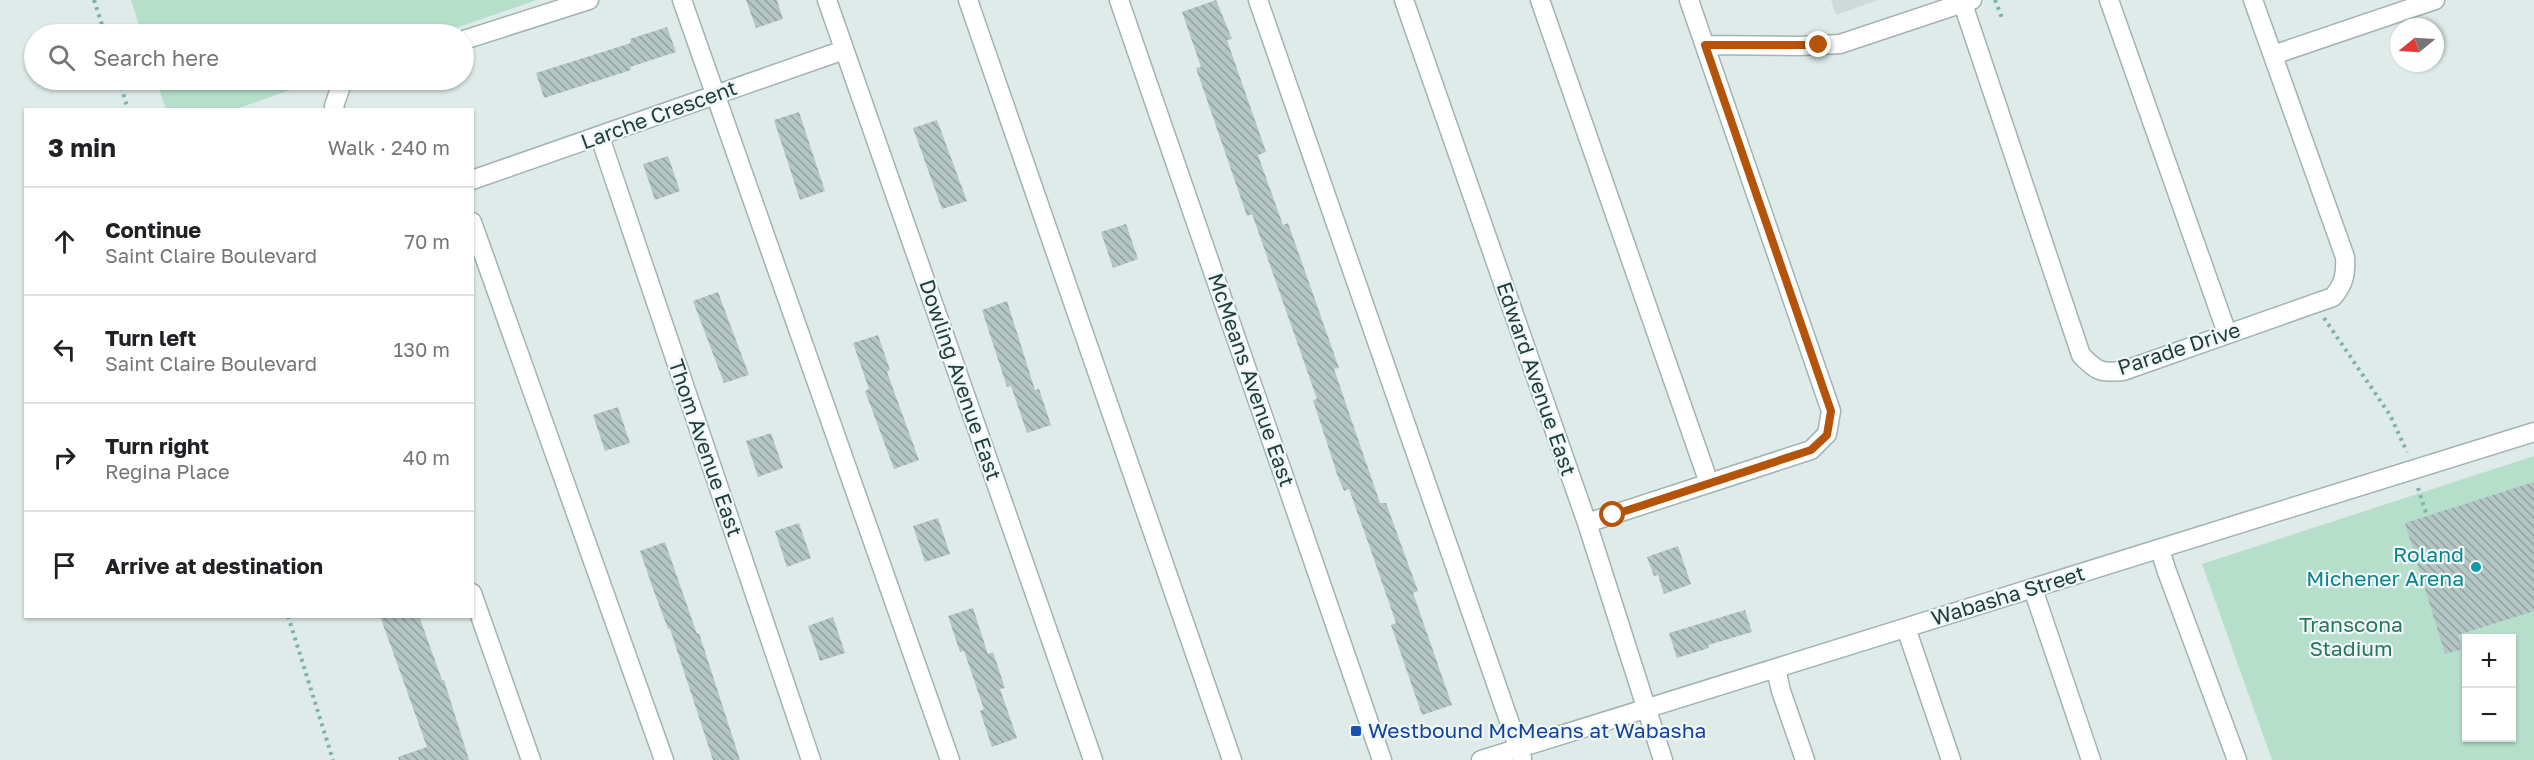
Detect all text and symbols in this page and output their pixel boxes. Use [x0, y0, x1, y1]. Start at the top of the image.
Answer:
north arrow [2390, 18, 2444, 72]
search box [24, 24, 474, 90]
route end [1805, 31, 1831, 57]
icon: search [45, 41, 78, 74]
text: Search here [93, 44, 219, 71]
street label: Larche Crescent [577, 74, 740, 154]
text: 3 min [48, 132, 116, 163]
text: Walk · 240 m [328, 135, 450, 159]
text: Continue [105, 216, 201, 243]
icon: ahead [48, 225, 81, 258]
text: 70 m [404, 229, 450, 253]
text: Saint Claire Boulevard [105, 243, 317, 267]
street label: McMeans Avenue East [1203, 269, 1301, 490]
street label: Dowling Avenue East [914, 276, 1008, 484]
street label: Edward Avenue East [1492, 278, 1582, 479]
street label: Parade Drive [2114, 316, 2243, 380]
text: Turn left [105, 324, 196, 351]
icon: left [48, 333, 81, 366]
text: 130 m [394, 337, 450, 361]
text: Saint Claire Boulevard [105, 351, 317, 375]
street label: Thom Avenue East [663, 356, 748, 540]
text: Turn right [105, 432, 209, 459]
icon: right [48, 441, 81, 474]
text: 40 m [403, 445, 450, 469]
text: Regina Place [105, 459, 230, 483]
route start [1599, 501, 1625, 527]
place label: Roland Michener Arena [2306, 541, 2464, 591]
icon: arrive [48, 549, 81, 582]
text: Arrive at destination [105, 552, 323, 579]
street label: Wabasha Street [1928, 559, 2088, 631]
marker: Roland Michener Arena [2469, 560, 2483, 574]
park label: Transcona Stadium [2299, 611, 2403, 661]
map controls [2462, 634, 2516, 742]
button: + [2462, 634, 2516, 688]
button: − [2462, 688, 2516, 742]
place label: Westbound McMeans at Wabasha [1368, 717, 1706, 743]
marker: Westbound McMeans at Wabasha [1349, 724, 1363, 738]

